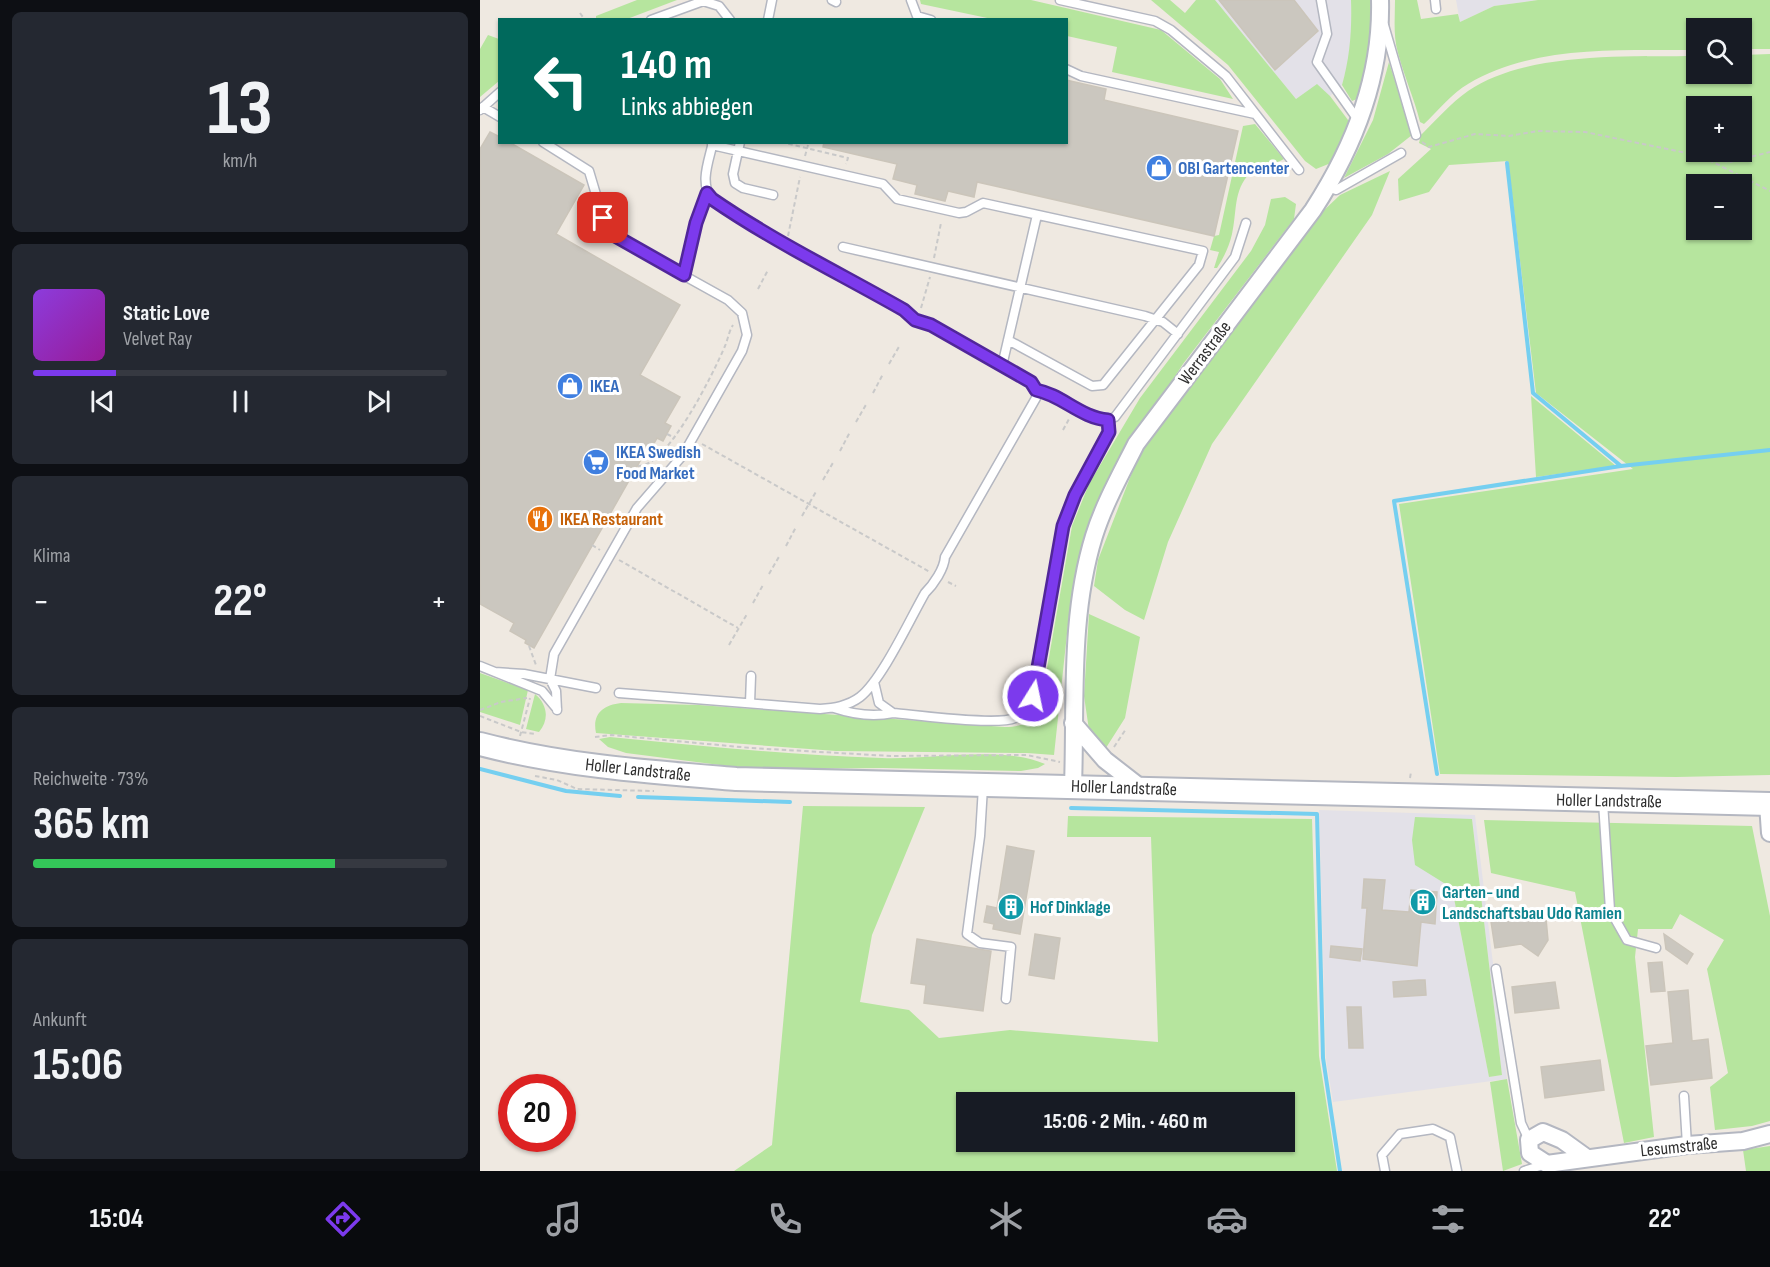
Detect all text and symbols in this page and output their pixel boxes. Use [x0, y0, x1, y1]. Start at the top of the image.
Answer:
map controls [1686, 18, 1752, 240]
button: search [1686, 18, 1752, 84]
text: 140 m [621, 40, 712, 91]
icon: left [522, 42, 600, 120]
text: 13 [207, 63, 273, 156]
text: Links abbiegen [621, 91, 753, 123]
button: + [1686, 96, 1752, 162]
text: km/h [223, 149, 257, 173]
shop icon: OBI Gartencenter [1144, 153, 1174, 183]
place label: OBI Gartencenter [1178, 158, 1290, 179]
button: − [1686, 174, 1752, 240]
pin [577, 192, 628, 243]
icon: arrive [586, 201, 619, 234]
text: Static Love [123, 300, 210, 327]
street label: Werrastraße [1174, 317, 1236, 389]
text: Velvet Ray [123, 327, 192, 351]
shop icon: IKEA [555, 371, 585, 401]
place label: IKEA [590, 376, 620, 397]
icon: previous [86, 385, 119, 418]
icon: pause [224, 385, 257, 418]
icon: next [362, 385, 395, 418]
place label: IKEA Swedish Food Market [616, 442, 701, 484]
supermarket icon: IKEA Swedish Food Market [581, 447, 611, 477]
restaurant icon: IKEA Restaurant [525, 504, 555, 534]
place label: IKEA Restaurant [560, 509, 663, 530]
text: Klima [33, 544, 71, 568]
text: 22° [213, 574, 267, 629]
text: − [33, 582, 49, 622]
text: + [431, 582, 447, 622]
position arrow [1001, 664, 1065, 728]
street label: Holler Landstraße [584, 754, 692, 786]
text: Reichweite · 73% [33, 767, 148, 791]
street label: Holler Landstraße [1071, 776, 1177, 800]
street label: Holler Landstraße [1556, 790, 1662, 812]
text: 365 km [33, 797, 150, 852]
place label: Garten- und Landschaftsbau Udo Ramien [1442, 882, 1622, 924]
building icon: Garten- und Landschaftsbau Udo Ramien [1408, 887, 1438, 917]
building icon: Hof Dinklage [996, 892, 1026, 922]
place label: Hof Dinklage [1030, 897, 1111, 918]
text: Ankunft [33, 1008, 87, 1032]
text: 15:06 [33, 1038, 123, 1093]
speed limit sign: 20 [498, 1074, 576, 1152]
text: 15:06 · 2 Min. · 460 m [1044, 1108, 1207, 1135]
street label: Lesumstraße [1639, 1132, 1719, 1162]
icon: directions [322, 1198, 364, 1240]
icon: music [543, 1198, 585, 1240]
icon: phone [764, 1198, 806, 1240]
icon: climate [985, 1198, 1027, 1240]
icon: car [1206, 1198, 1248, 1240]
icon: filters [1427, 1198, 1469, 1240]
text: 15:04 [89, 1203, 143, 1235]
text: 22° [1648, 1203, 1680, 1235]

